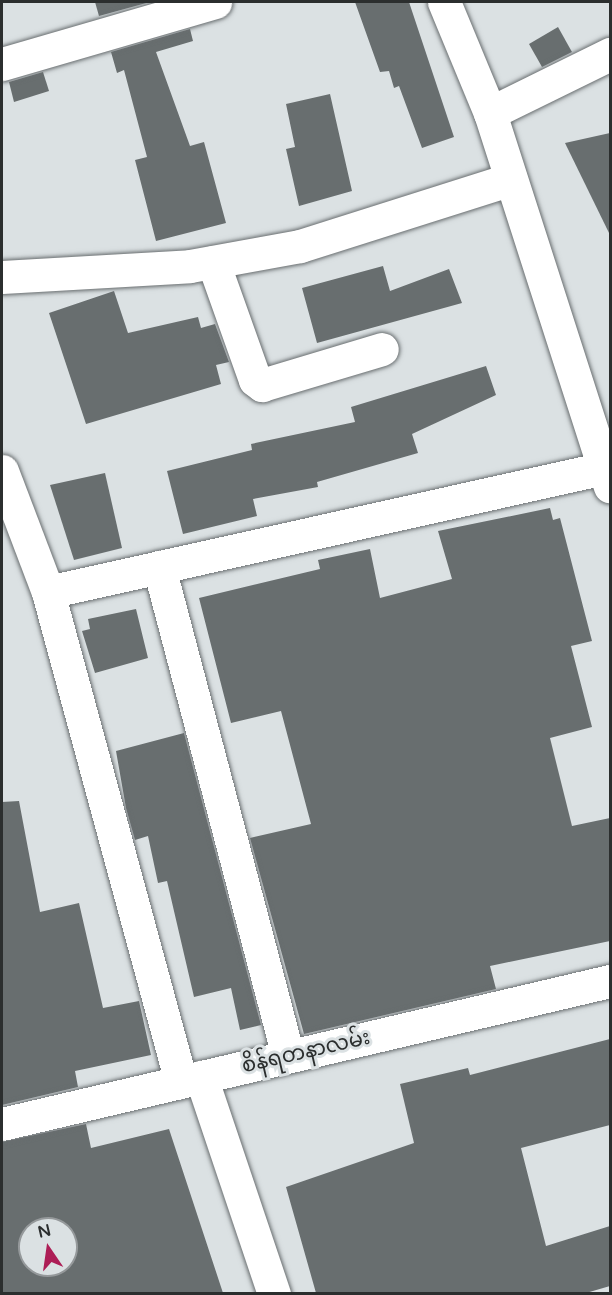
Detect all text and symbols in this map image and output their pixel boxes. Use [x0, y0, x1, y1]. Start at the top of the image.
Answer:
street label: စိန်ရတနာလမ်း [239, 1025, 373, 1079]
north arrow [18, 1217, 78, 1277]
text: N [36, 1220, 53, 1243]

